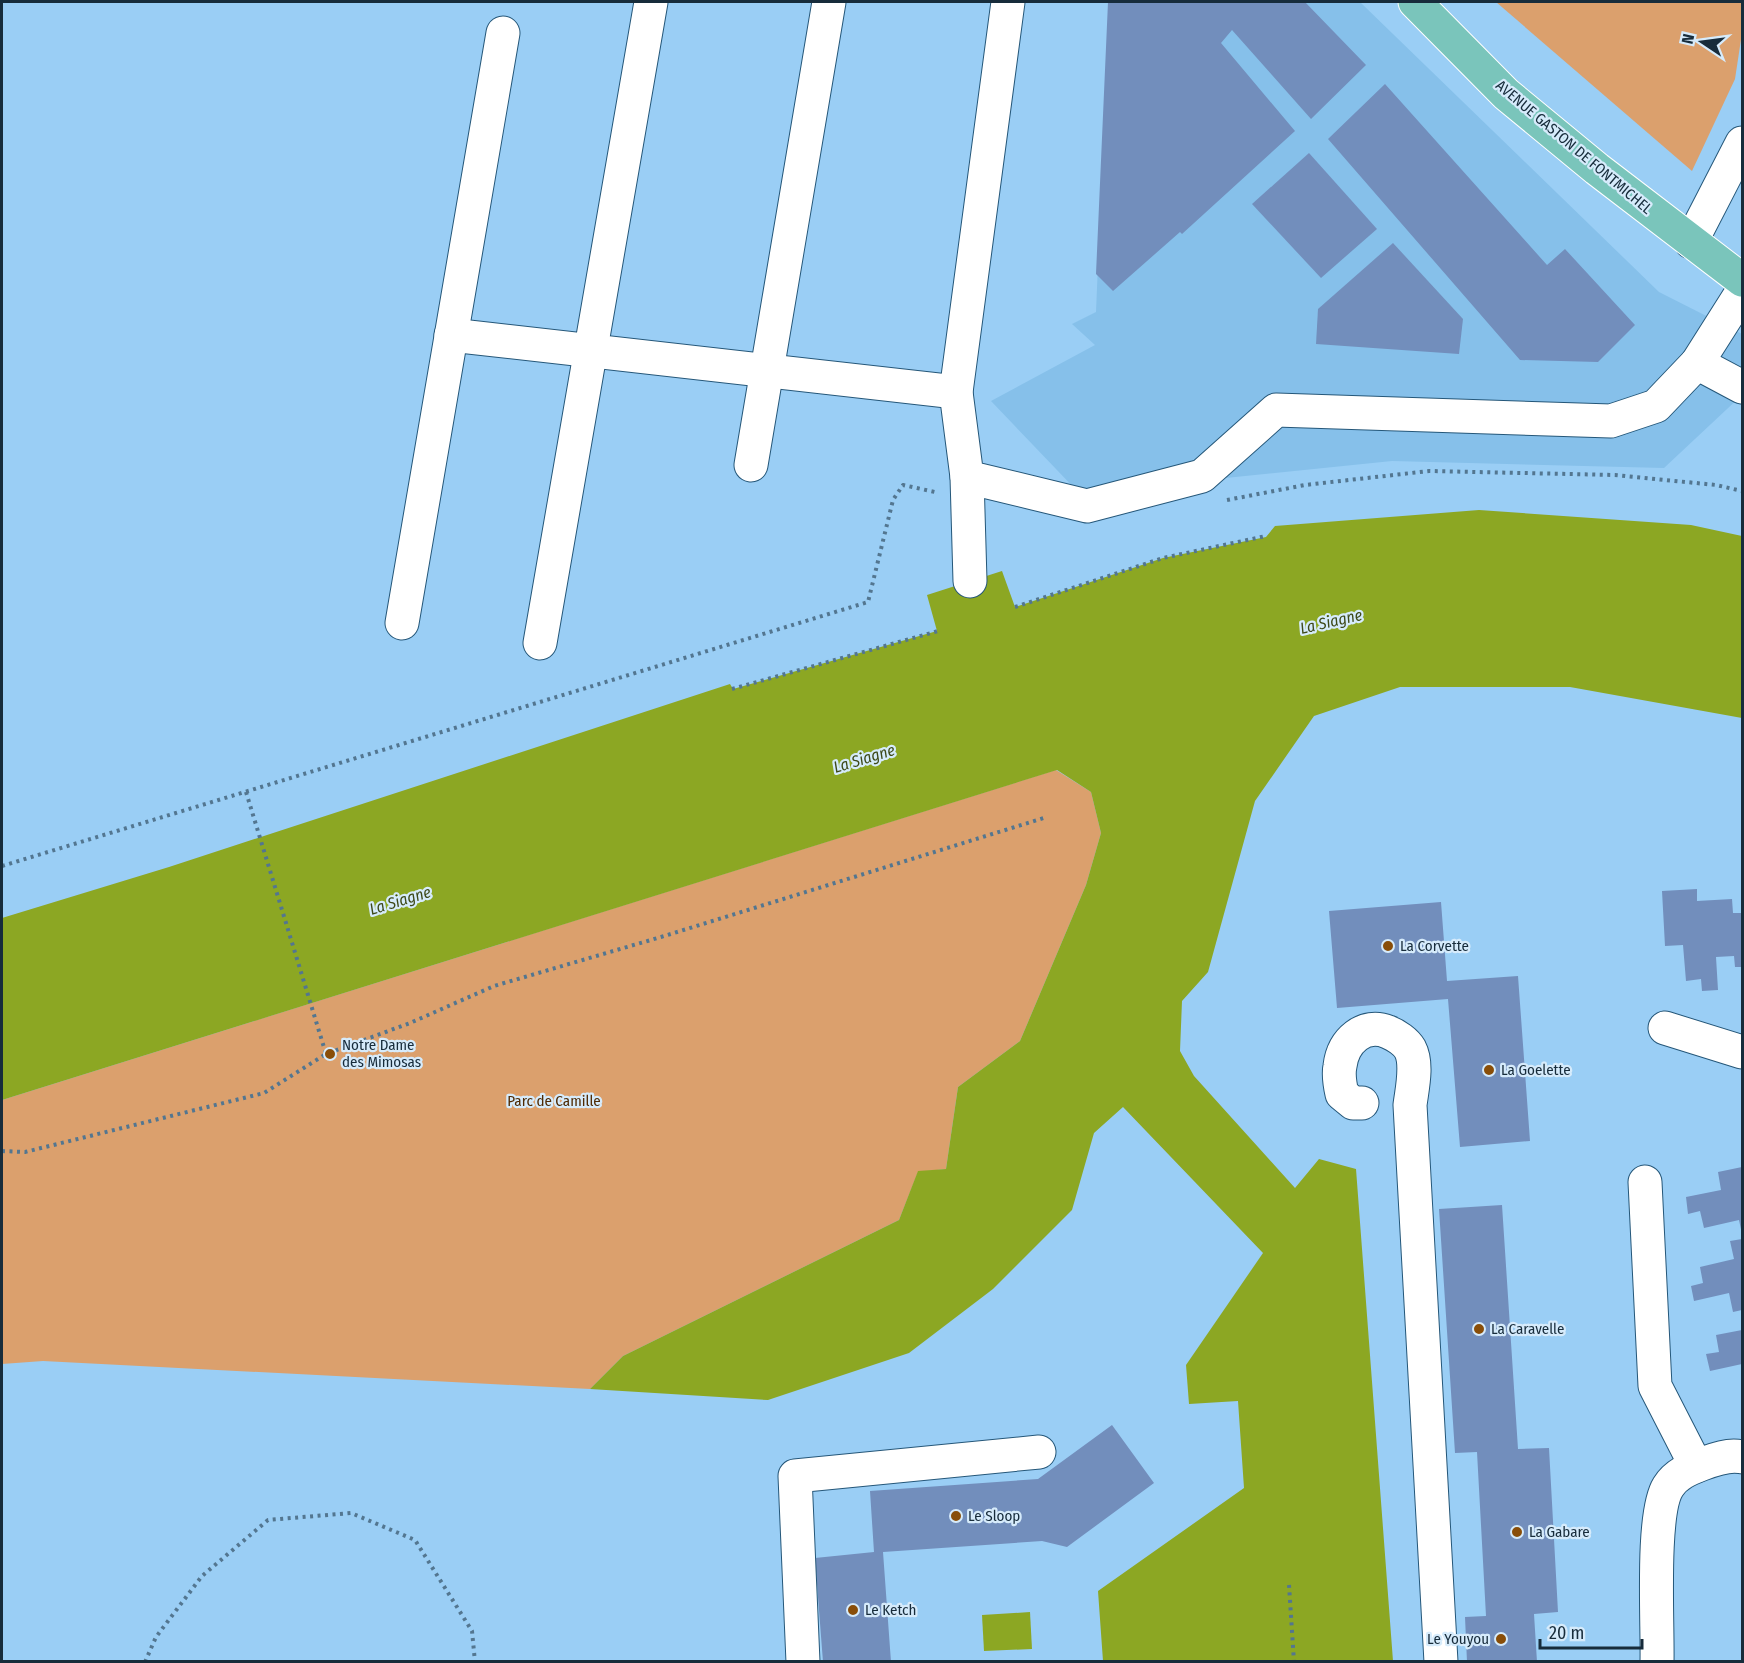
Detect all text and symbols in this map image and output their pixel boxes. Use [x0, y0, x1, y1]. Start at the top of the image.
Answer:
north arrow [1672, 12, 1732, 72]
text: N [1678, 32, 1698, 46]
street label: AVENUE GASTON DE FONTMICHEL [1492, 76, 1656, 218]
water label: La Siagne [1298, 605, 1364, 638]
water label: La Siagne [831, 740, 898, 777]
water label: La Siagne [367, 882, 434, 919]
place label: La Corvette [1400, 937, 1469, 955]
marker: La Corvette [1381, 939, 1395, 953]
place label: Notre Dame des Mimosas [342, 1036, 421, 1071]
marker: Notre Dame des Mimosas [323, 1047, 337, 1061]
place label: La Goelette [1501, 1061, 1571, 1079]
marker: La Goelette [1482, 1063, 1496, 1077]
park label: Parc de Camille [507, 1092, 601, 1110]
place label: La Caravelle [1491, 1320, 1564, 1338]
marker: La Caravelle [1472, 1322, 1486, 1336]
place label: Le Sloop [968, 1507, 1020, 1525]
marker: Le Sloop [949, 1509, 963, 1523]
place label: La Gabare [1529, 1523, 1590, 1541]
marker: La Gabare [1510, 1525, 1524, 1539]
place label: Le Ketch [865, 1601, 916, 1619]
marker: Le Ketch [846, 1603, 860, 1617]
scale bar [1540, 1612, 1642, 1650]
text: 20 m [1549, 1622, 1584, 1644]
place label: Le Youyou [1427, 1630, 1489, 1648]
marker: Le Youyou [1494, 1632, 1508, 1646]

